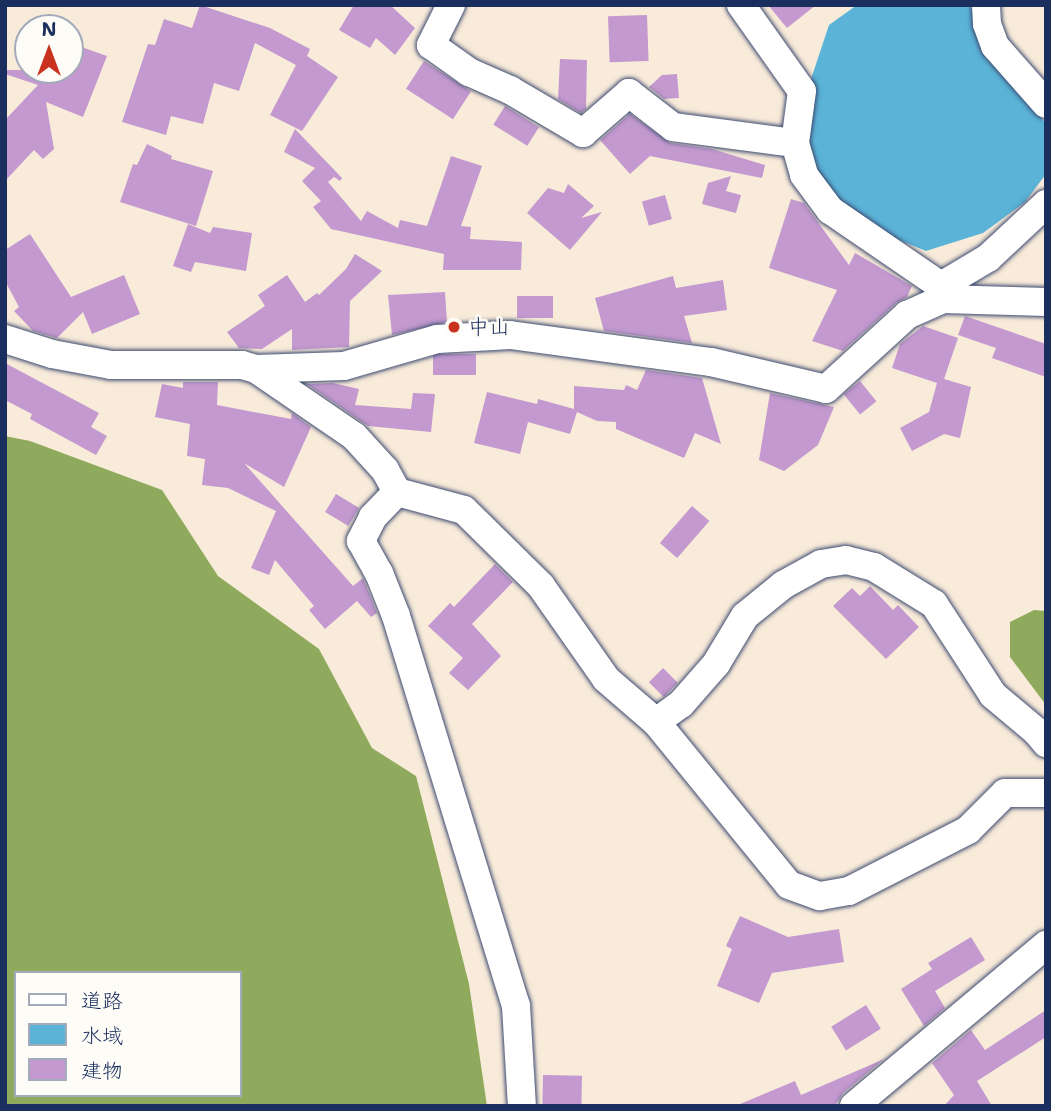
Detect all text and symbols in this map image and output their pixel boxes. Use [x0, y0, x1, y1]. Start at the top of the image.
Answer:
north arrow [14, 14, 84, 84]
text: N [41, 17, 57, 42]
place label: 中山 [468, 314, 510, 340]
marker: 中山 [446, 319, 462, 335]
legend [14, 971, 242, 1097]
text: 道路 [81, 987, 123, 1015]
text: 水域 [81, 1022, 123, 1050]
text: 建物 [81, 1057, 123, 1085]

